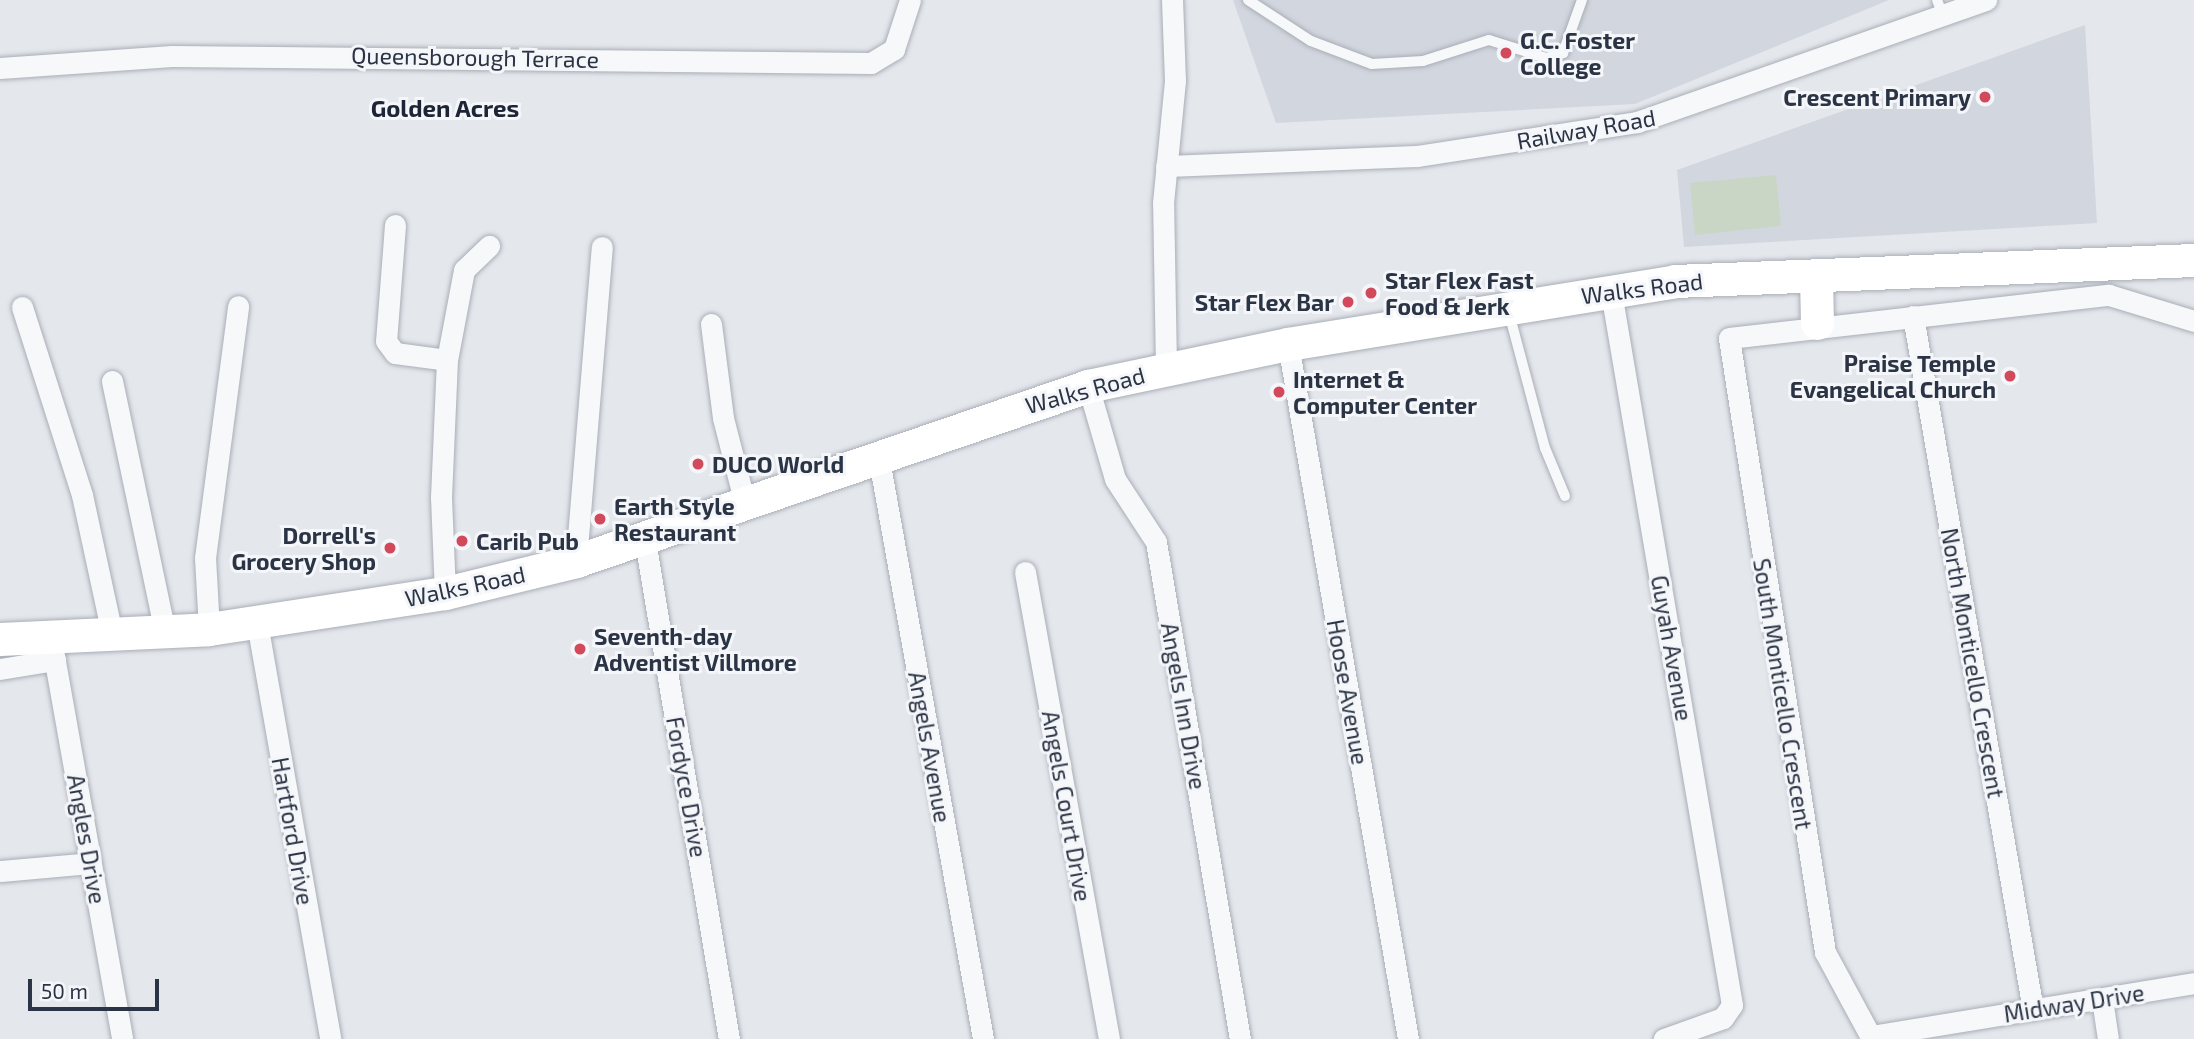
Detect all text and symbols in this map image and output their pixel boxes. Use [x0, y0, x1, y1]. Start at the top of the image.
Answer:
place label: G.C. Foster College [1520, 26, 1635, 80]
street label: Queensborough Terrace [351, 41, 599, 73]
marker: G.C. Foster College [1498, 45, 1514, 61]
place label: Crescent Primary [1783, 83, 1971, 111]
marker: Crescent Primary [1977, 89, 1993, 105]
district label: Golden Acres [370, 94, 520, 122]
street label: Railway Road [1514, 103, 1658, 155]
place label: Star Flex Fast Food & Jerk [1385, 266, 1534, 320]
street label: Walks Road [1580, 267, 1704, 309]
marker: Star Flex Fast Food & Jerk [1363, 285, 1379, 301]
place label: Star Flex Bar [1194, 288, 1334, 316]
marker: Star Flex Bar [1340, 294, 1356, 310]
place label: Praise Temple Evangelical Church [1789, 349, 1996, 403]
street label: Walks Road [1022, 361, 1148, 419]
place label: Internet & Computer Center [1293, 365, 1478, 419]
marker: Praise Temple Evangelical Church [2002, 368, 2018, 384]
marker: Internet & Computer Center [1271, 384, 1287, 400]
place label: DUCO World [712, 450, 844, 478]
marker: DUCO World [690, 456, 706, 472]
place label: Earth Style Restaurant [614, 492, 736, 546]
marker: Earth Style Restaurant [592, 511, 608, 527]
place label: Dorrell's Grocery Shop [231, 521, 376, 575]
street label: North Monticello Crescent [1936, 526, 2010, 800]
place label: Carib Pub [476, 527, 579, 555]
marker: Carib Pub [454, 533, 470, 549]
marker: Dorrell's Grocery Shop [382, 540, 398, 556]
street label: South Monticello Crescent [1748, 556, 1818, 832]
street label: Walks Road [402, 560, 528, 612]
street label: Guyah Avenue [1646, 573, 1698, 723]
street label: Hoose Avenue [1322, 617, 1374, 767]
street label: Angels Inn Drive [1156, 620, 1212, 792]
place label: Seventh-day Adventist Villmore [594, 622, 797, 676]
marker: Seventh-day Adventist Villmore [572, 641, 588, 657]
street label: Angels Avenue [903, 669, 957, 825]
street label: Angels Court Drive [1037, 708, 1097, 904]
street label: Fordyce Drive [661, 714, 713, 860]
street label: Hartford Drive [266, 755, 320, 907]
street label: Angles Drive [62, 772, 112, 906]
scale bar [32, 965, 163, 1009]
text: 50 m [41, 978, 88, 1003]
street label: Midway Drive [2001, 978, 2147, 1028]

